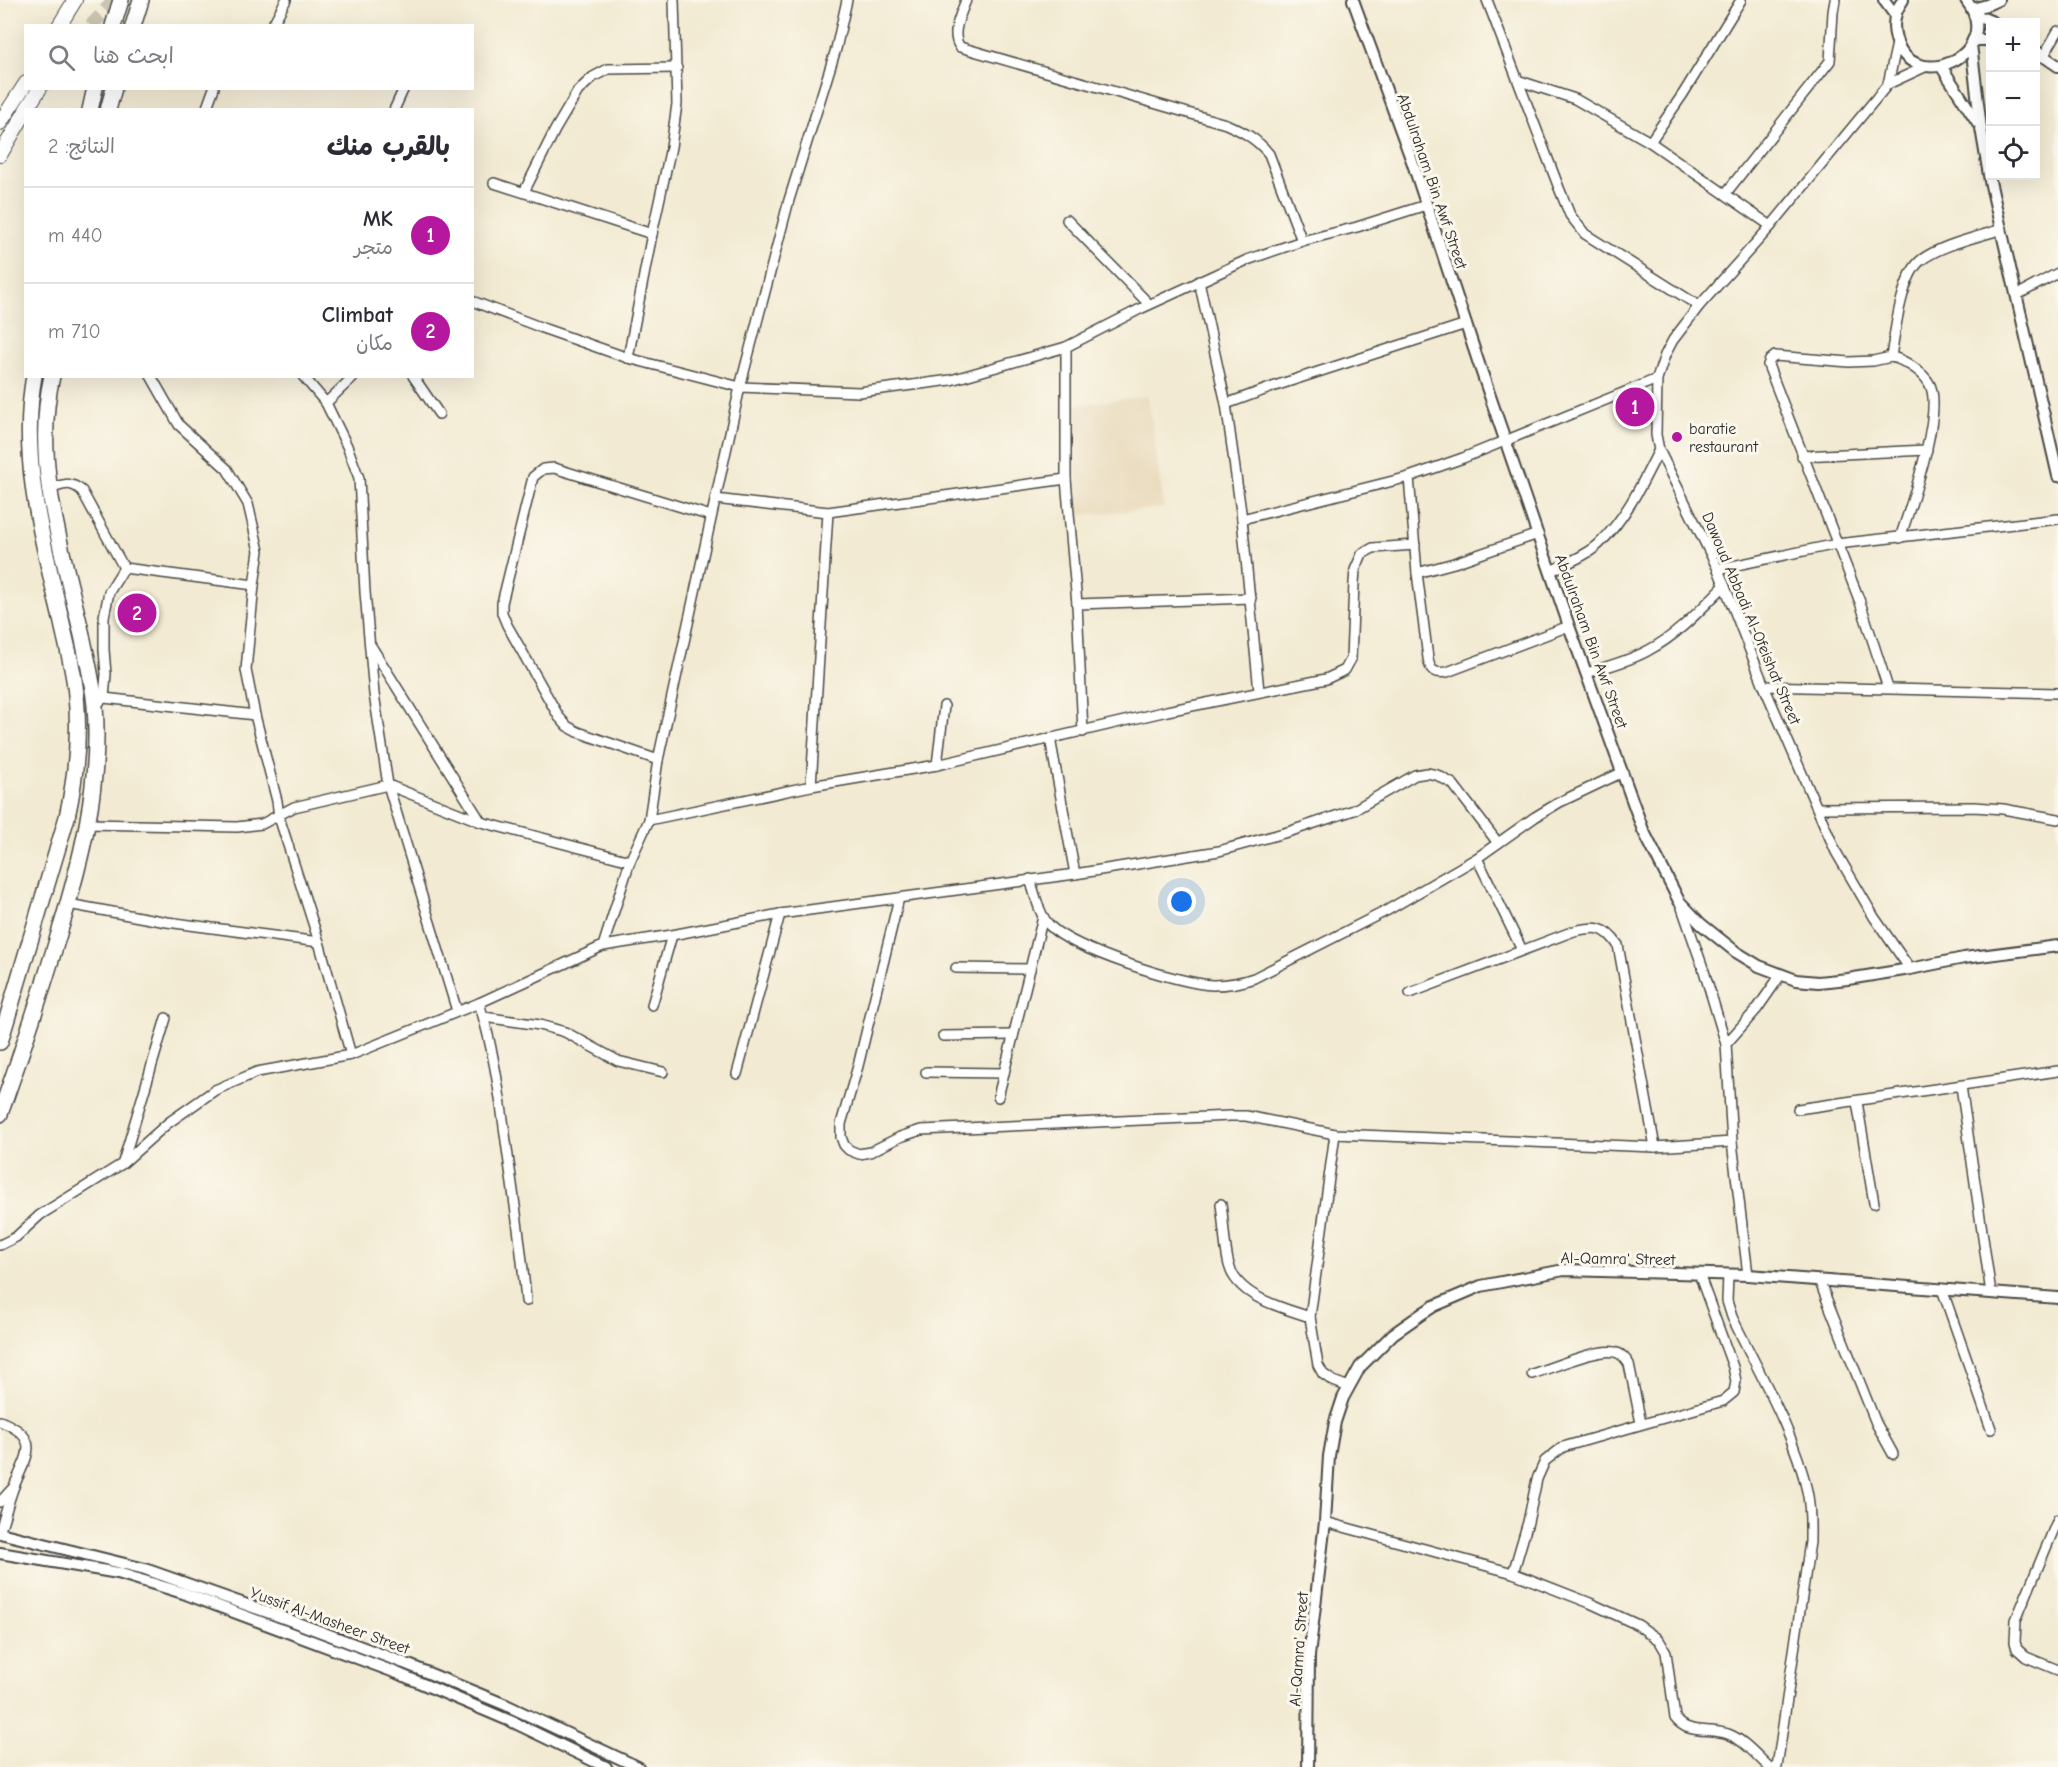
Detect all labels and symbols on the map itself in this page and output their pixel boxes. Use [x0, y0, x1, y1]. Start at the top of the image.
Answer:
street label: Abdulraham Bin Awf Street [1394, 91, 1471, 272]
pin: 1 [1616, 384, 1654, 430]
place label: baratie restaurant [1689, 420, 1758, 456]
marker: baratie restaurant [1670, 430, 1684, 444]
street label: Dawoud Abbadi Al-Ofeishat Street [1698, 509, 1804, 728]
street label: Abdulraham Bin Awf Street [1551, 552, 1631, 731]
pin: 2 [118, 590, 156, 636]
your location [1167, 887, 1196, 916]
street label: Al-Qamra' Street [1560, 1249, 1676, 1269]
street label: Yussif Al-Masheer Street [247, 1584, 412, 1658]
street label: Al-Qamra' Street [1286, 1591, 1312, 1707]

